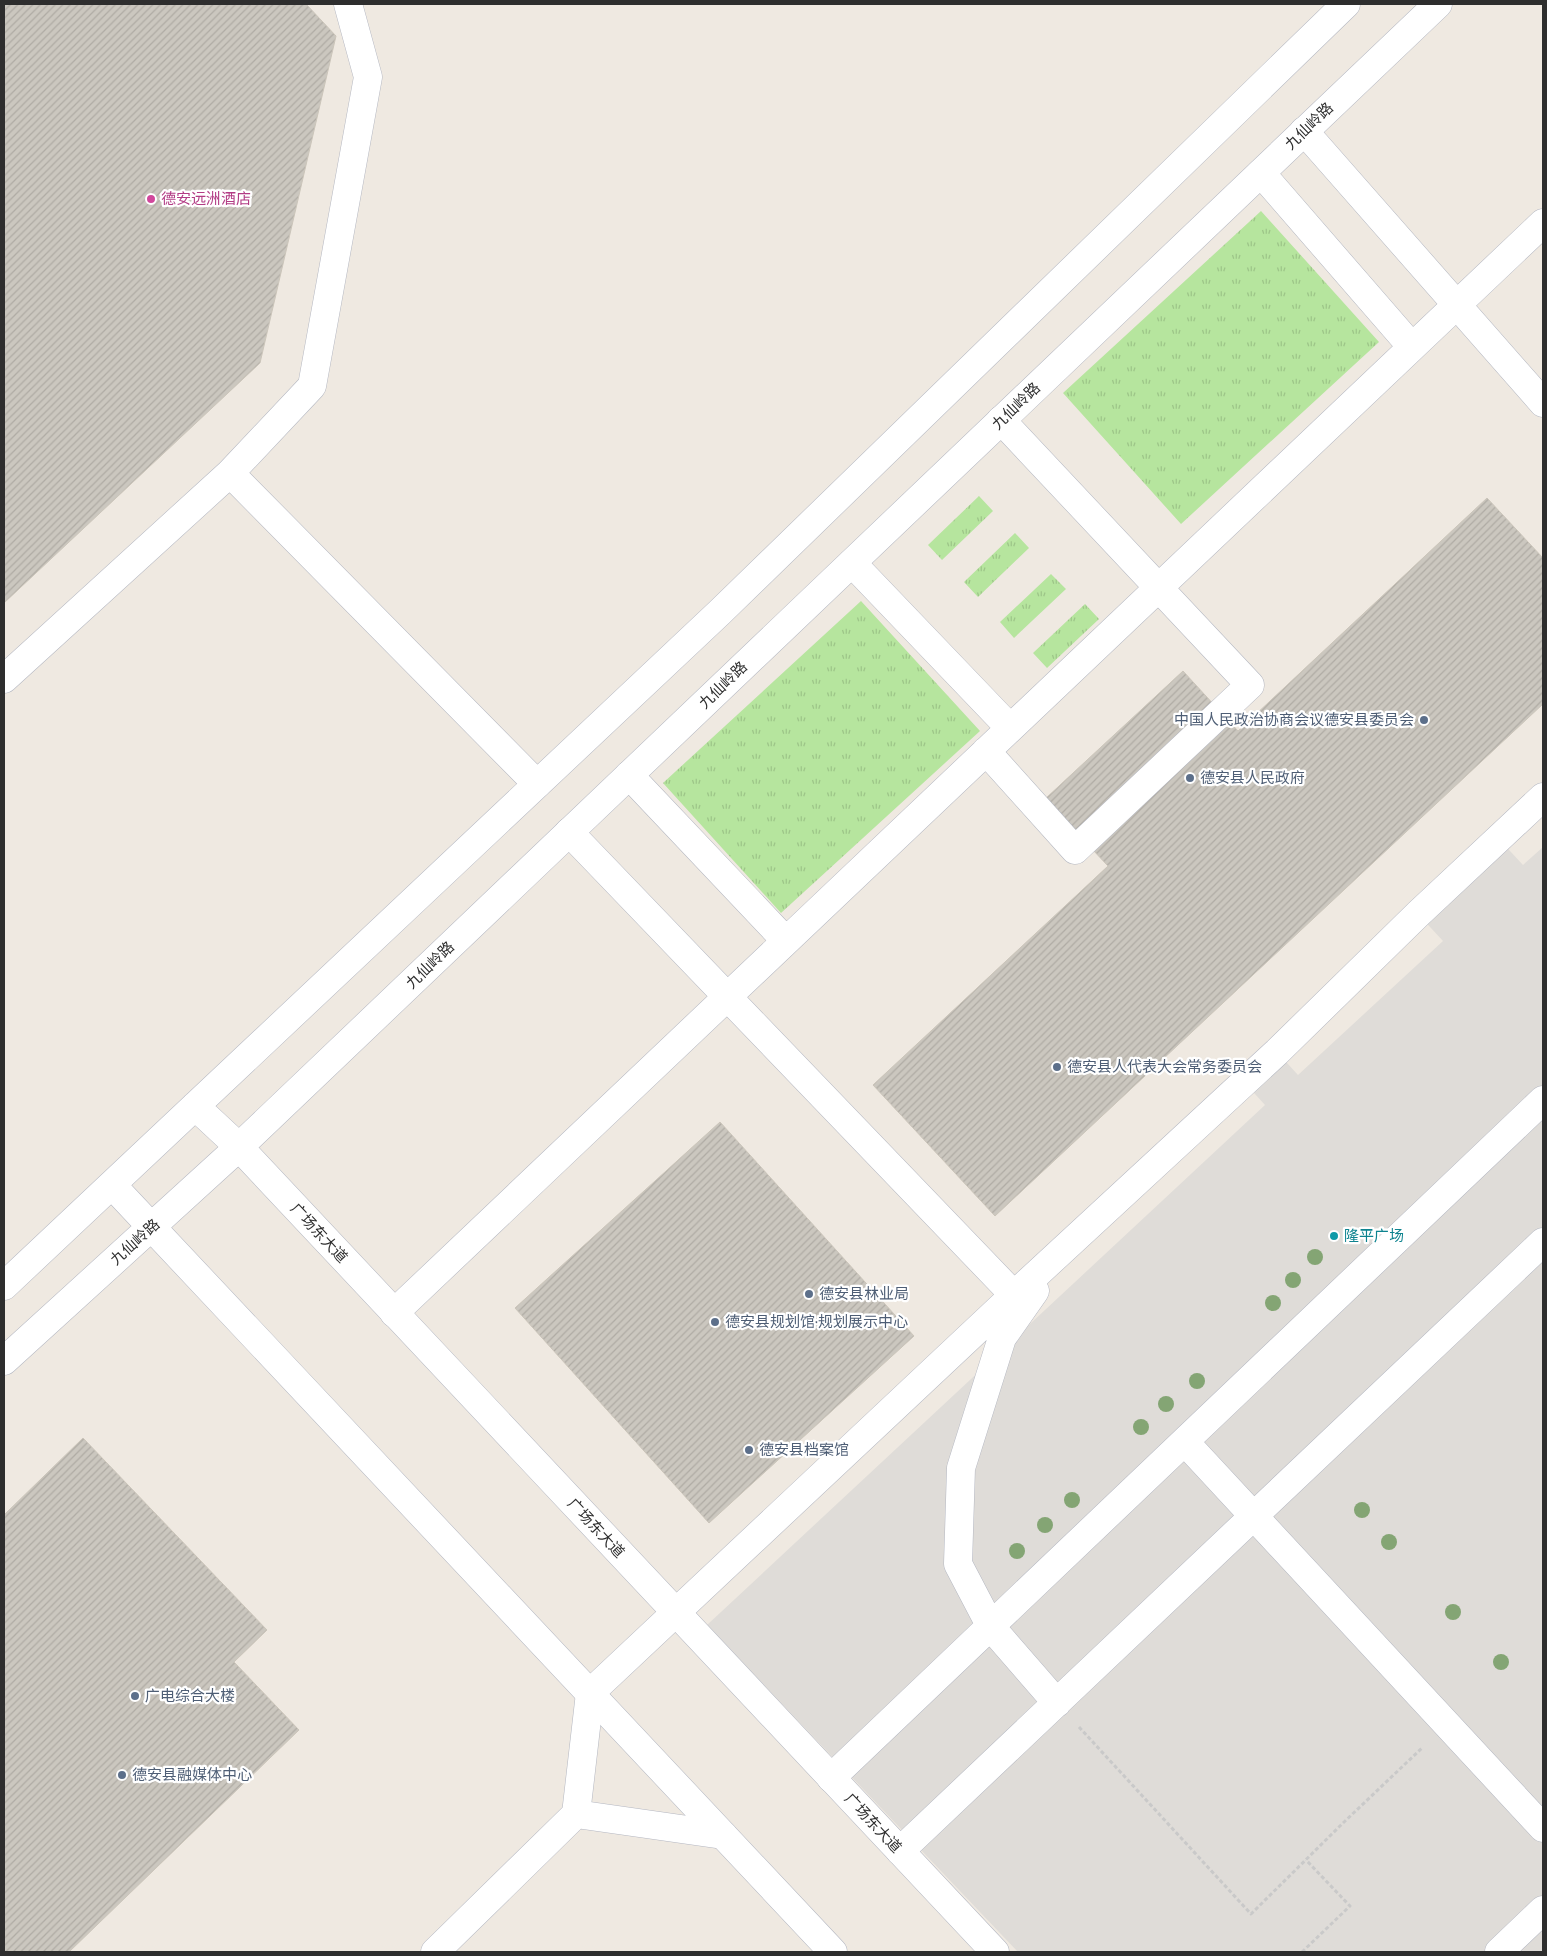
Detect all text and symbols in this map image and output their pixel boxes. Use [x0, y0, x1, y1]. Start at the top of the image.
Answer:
street label: 九仙岭路 [1280, 98, 1338, 154]
place label: 德安远洲酒店 [161, 189, 251, 209]
marker: 德安远洲酒店 [145, 193, 157, 205]
street label: 九仙岭路 [987, 378, 1045, 434]
street label: 九仙岭路 [694, 657, 752, 713]
place label: 中国人民政治协商会议德安县委员会 [1174, 710, 1414, 730]
marker: 中国人民政治协商会议德安县委员会 [1418, 714, 1430, 726]
place label: 德安县人民政府 [1200, 768, 1305, 788]
marker: 德安县人民政府 [1184, 772, 1196, 784]
street label: 九仙岭路 [401, 937, 459, 993]
place label: 德安县人代表大会常务委员会 [1067, 1057, 1262, 1077]
marker: 德安县人代表大会常务委员会 [1051, 1061, 1063, 1073]
street label: 广场东大道 [286, 1199, 352, 1267]
street label: 九仙岭路 [106, 1214, 164, 1270]
place label: 隆平广场 [1344, 1226, 1404, 1246]
marker: 隆平广场 [1328, 1230, 1340, 1242]
place label: 德安县林业局 [819, 1284, 909, 1304]
marker: 德安县林业局 [803, 1288, 815, 1300]
place label: 德安县规划馆·规划展示中心 [725, 1312, 908, 1332]
marker: 德安县规划馆·规划展示中心 [709, 1316, 721, 1328]
place label: 德安县档案馆 [759, 1440, 849, 1460]
marker: 德安县档案馆 [743, 1444, 755, 1456]
street label: 广场东大道 [563, 1494, 629, 1562]
place label: 广电综合大楼 [145, 1686, 235, 1706]
marker: 广电综合大楼 [129, 1690, 141, 1702]
place label: 德安县融媒体中心 [132, 1765, 252, 1785]
marker: 德安县融媒体中心 [116, 1769, 128, 1781]
street label: 广场东大道 [840, 1789, 906, 1857]

